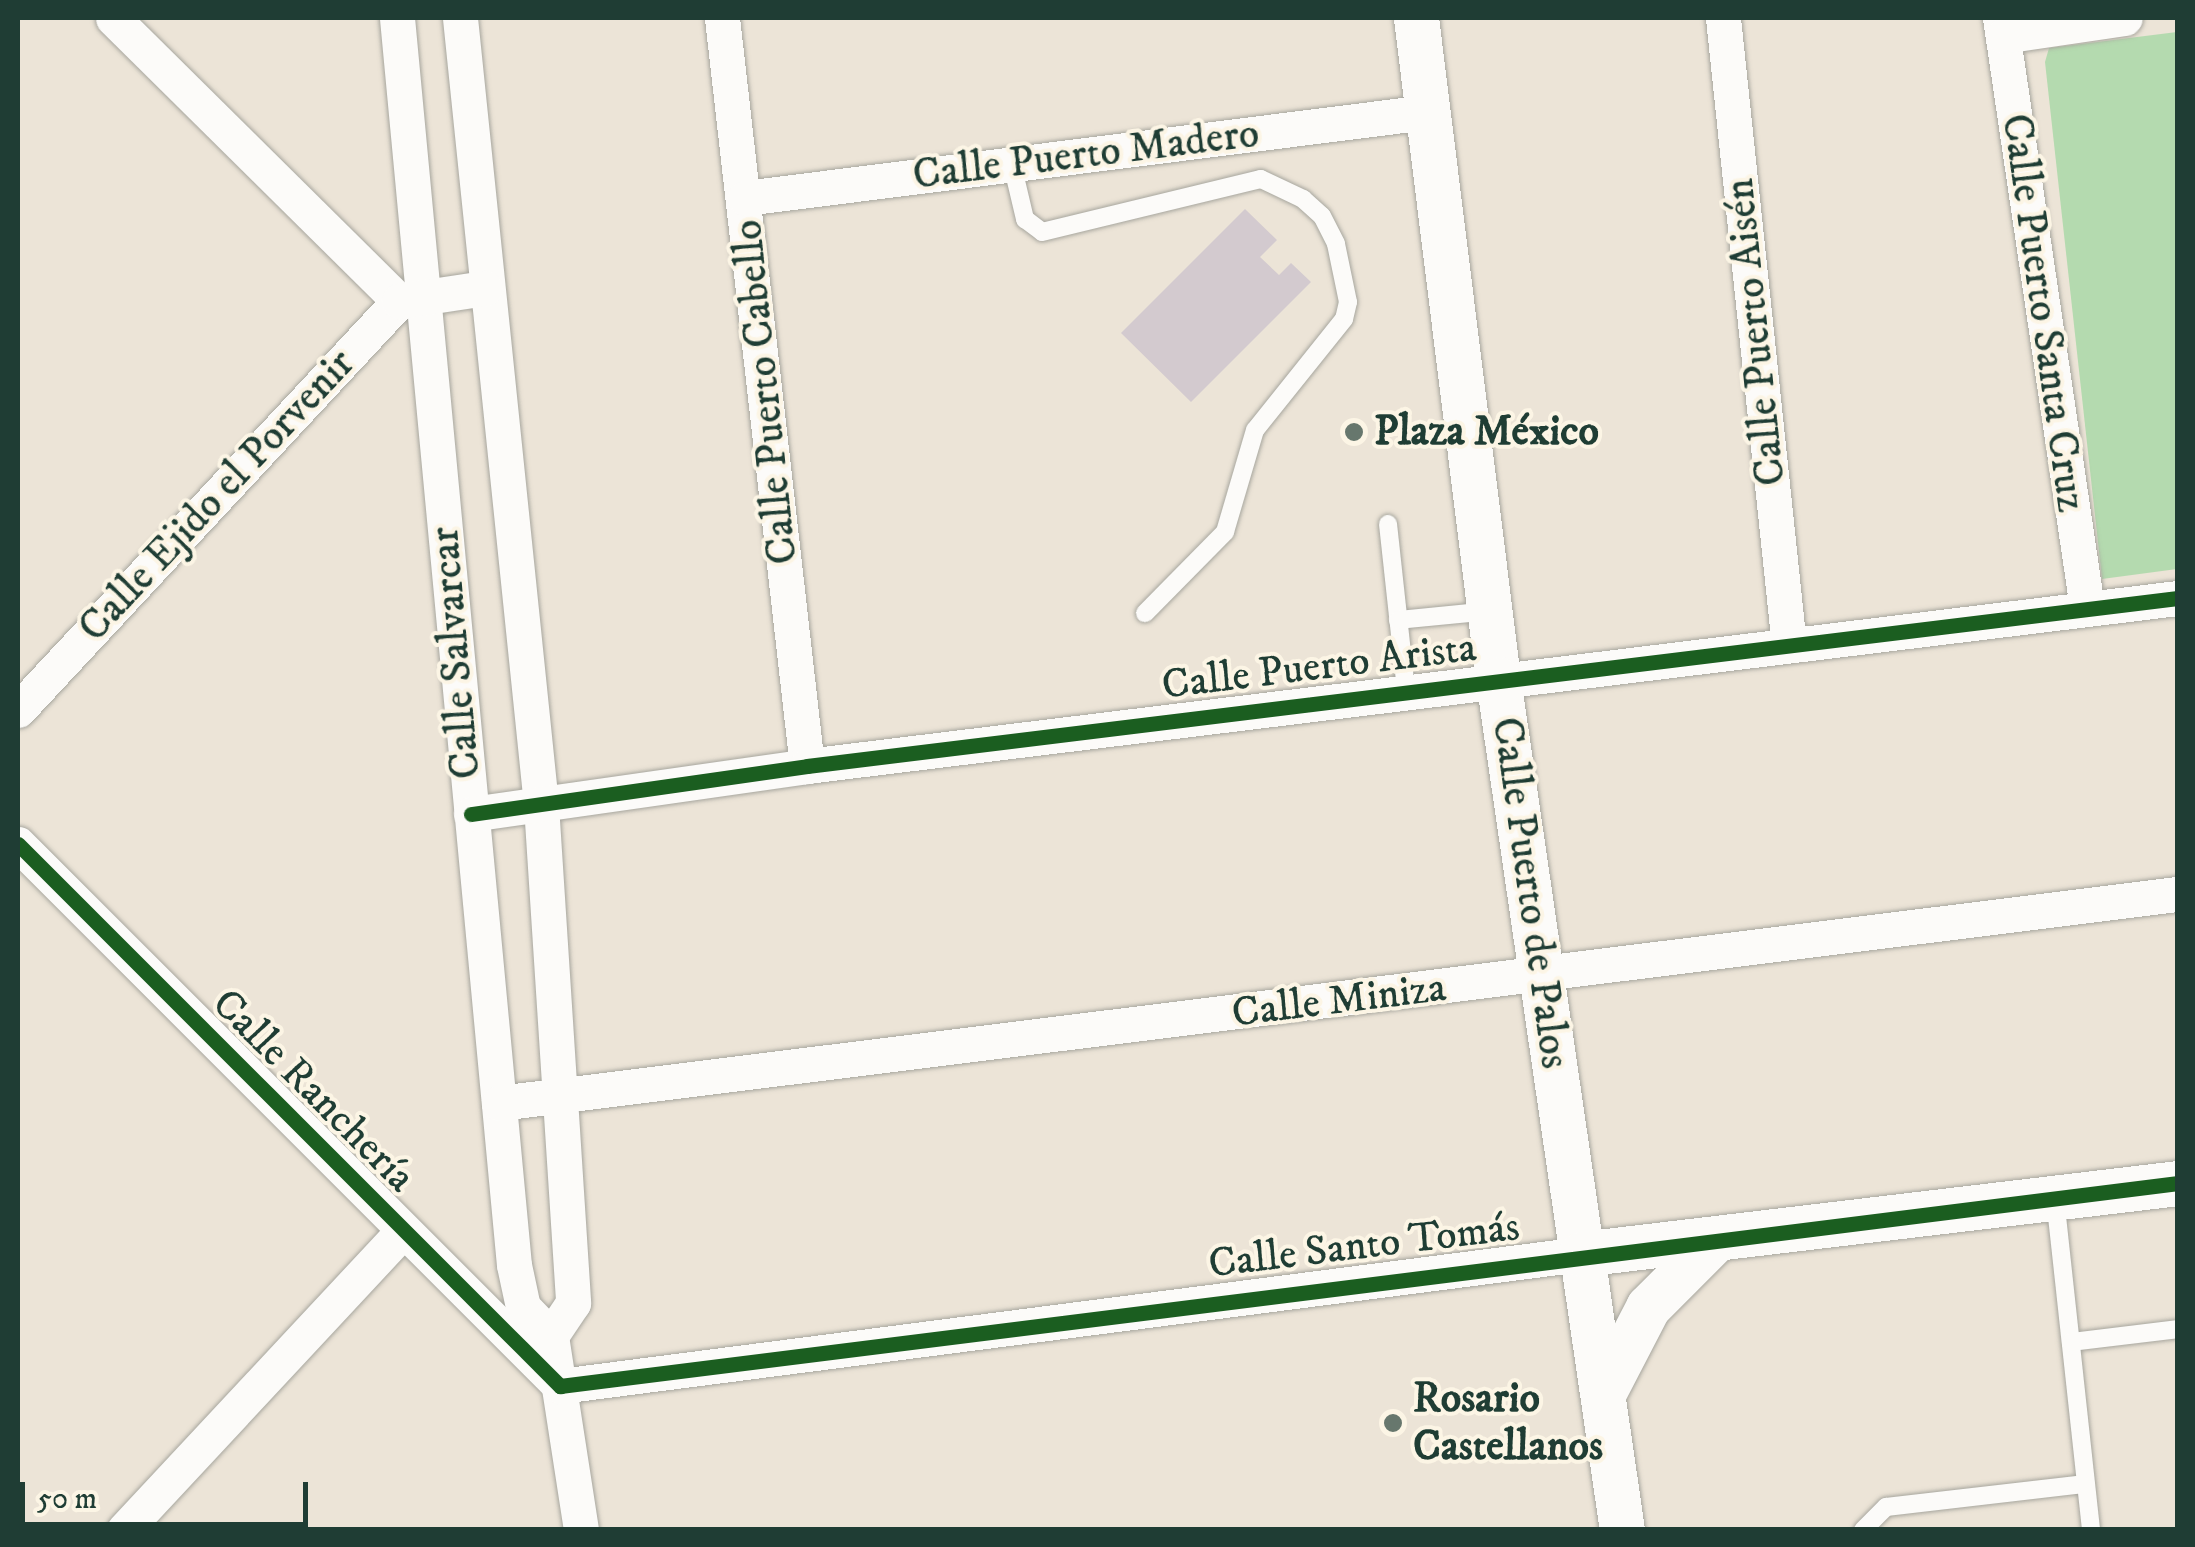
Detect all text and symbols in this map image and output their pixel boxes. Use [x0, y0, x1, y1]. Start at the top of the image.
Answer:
street label: Calle Puerto Madero [910, 109, 1262, 201]
street label: Calle Puerto Santa Cruz [1990, 111, 2096, 515]
street label: Calle Puerto Aisén [1715, 176, 1797, 488]
street label: Calle Puerto Cabello [723, 217, 809, 567]
street label: Calle Ejido el Porvenir [68, 339, 366, 653]
place label: Plaza México [1374, 407, 1599, 457]
marker: Plaza México [1343, 421, 1365, 443]
street label: Calle Salvarcar [420, 525, 492, 781]
street label: Calle Puerto Arista [1159, 623, 1479, 711]
street label: Calle Puerto de Palos [1480, 714, 1580, 1072]
street label: Calle Miniza [1229, 963, 1449, 1039]
street label: Calle Ranchería [201, 979, 425, 1203]
street label: Calle Santo Tomás [1206, 1202, 1522, 1290]
place label: Rosario Castellanos [1413, 1374, 1603, 1472]
marker: Rosario Castellanos [1382, 1412, 1404, 1434]
scale bar [25, 1462, 312, 1524]
text: 50 m [37, 1481, 97, 1518]

